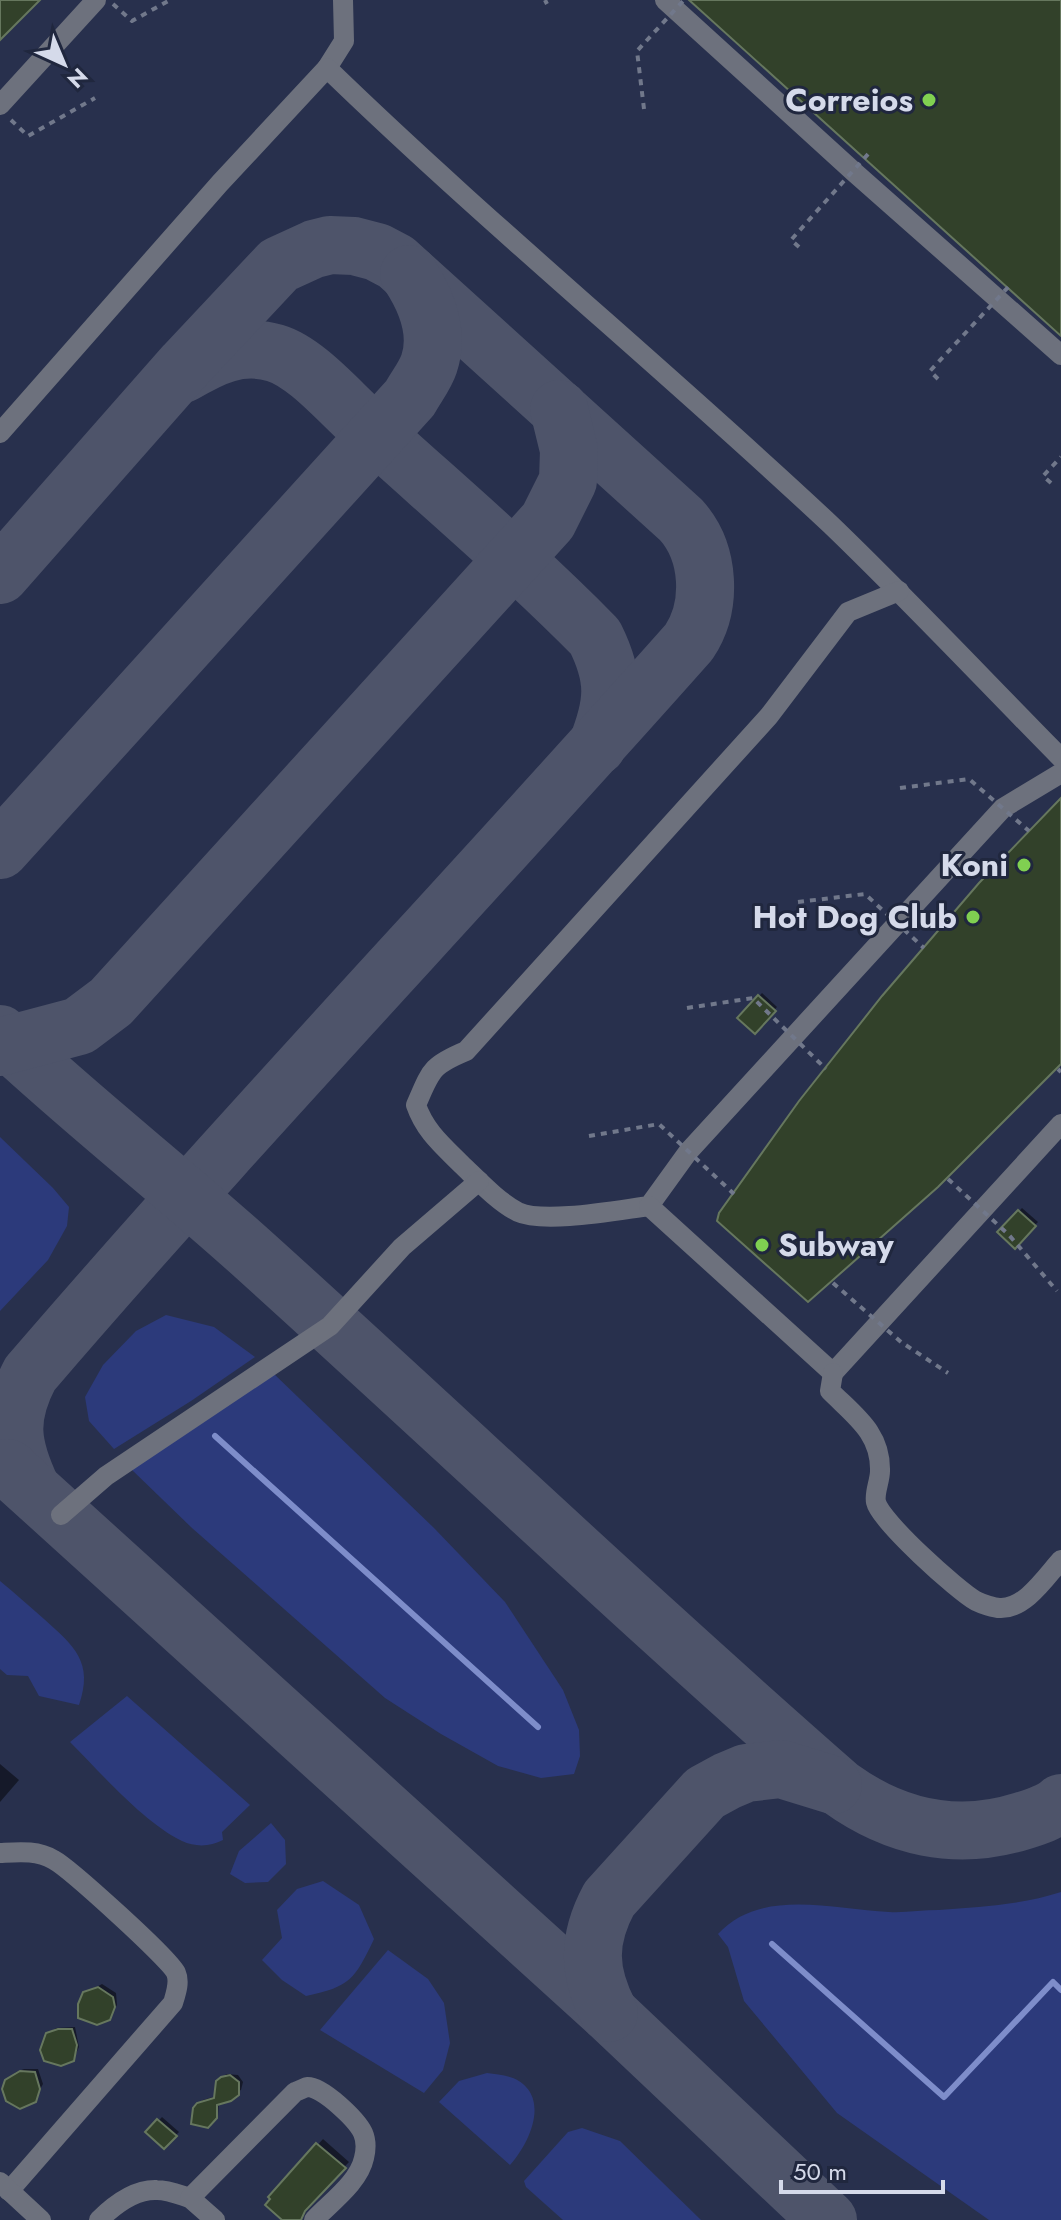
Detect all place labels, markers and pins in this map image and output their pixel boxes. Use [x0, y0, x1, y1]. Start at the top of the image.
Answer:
place label: Correios [785, 77, 913, 123]
marker: Correios [920, 91, 938, 109]
place label: Koni [940, 842, 1008, 888]
marker: Koni [1015, 856, 1033, 874]
place label: Hot Dog Club [753, 894, 957, 940]
marker: Hot Dog Club [964, 908, 982, 926]
place label: Subway [778, 1222, 894, 1268]
marker: Subway [753, 1236, 771, 1254]

